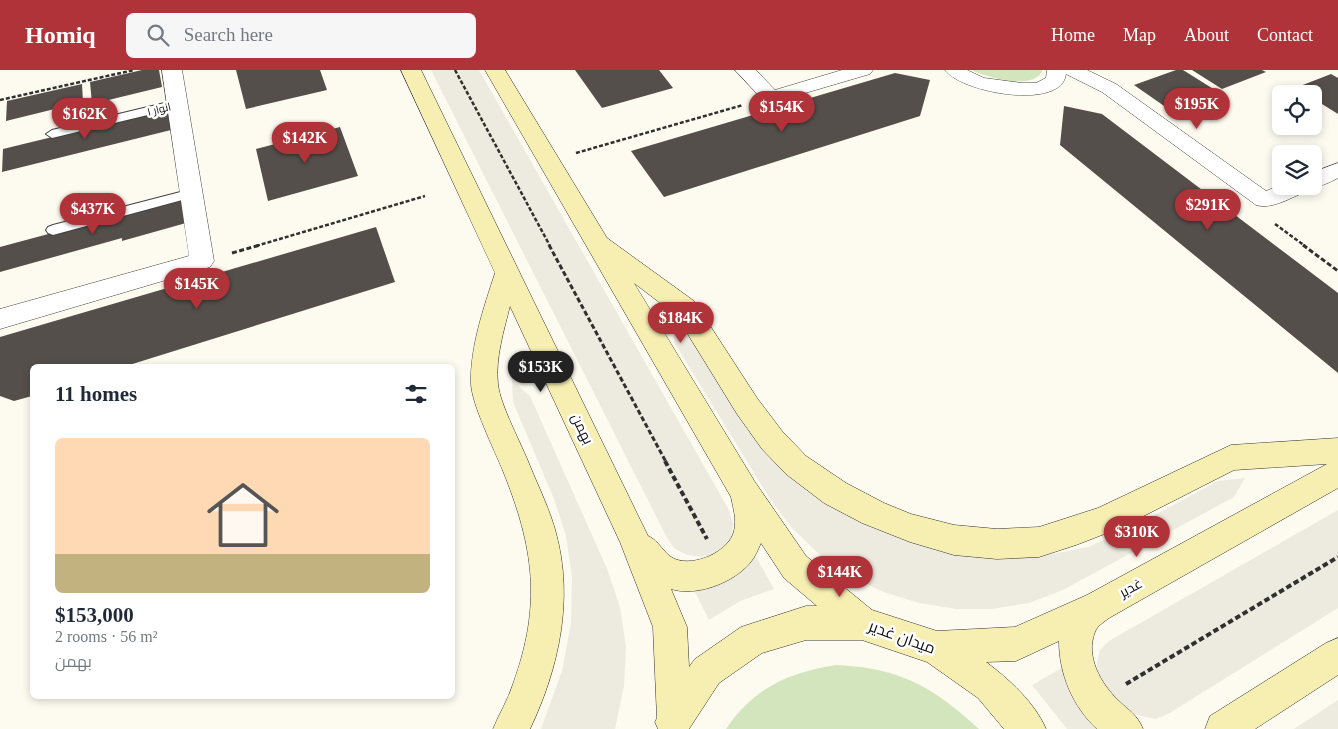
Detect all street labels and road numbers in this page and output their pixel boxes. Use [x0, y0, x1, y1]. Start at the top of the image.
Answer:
street label: انوار ۱ [146, 100, 172, 119]
street label: بهمن [568, 411, 596, 447]
street label: غدیر [1116, 576, 1145, 601]
street label: میدان غدیر [865, 617, 938, 659]

